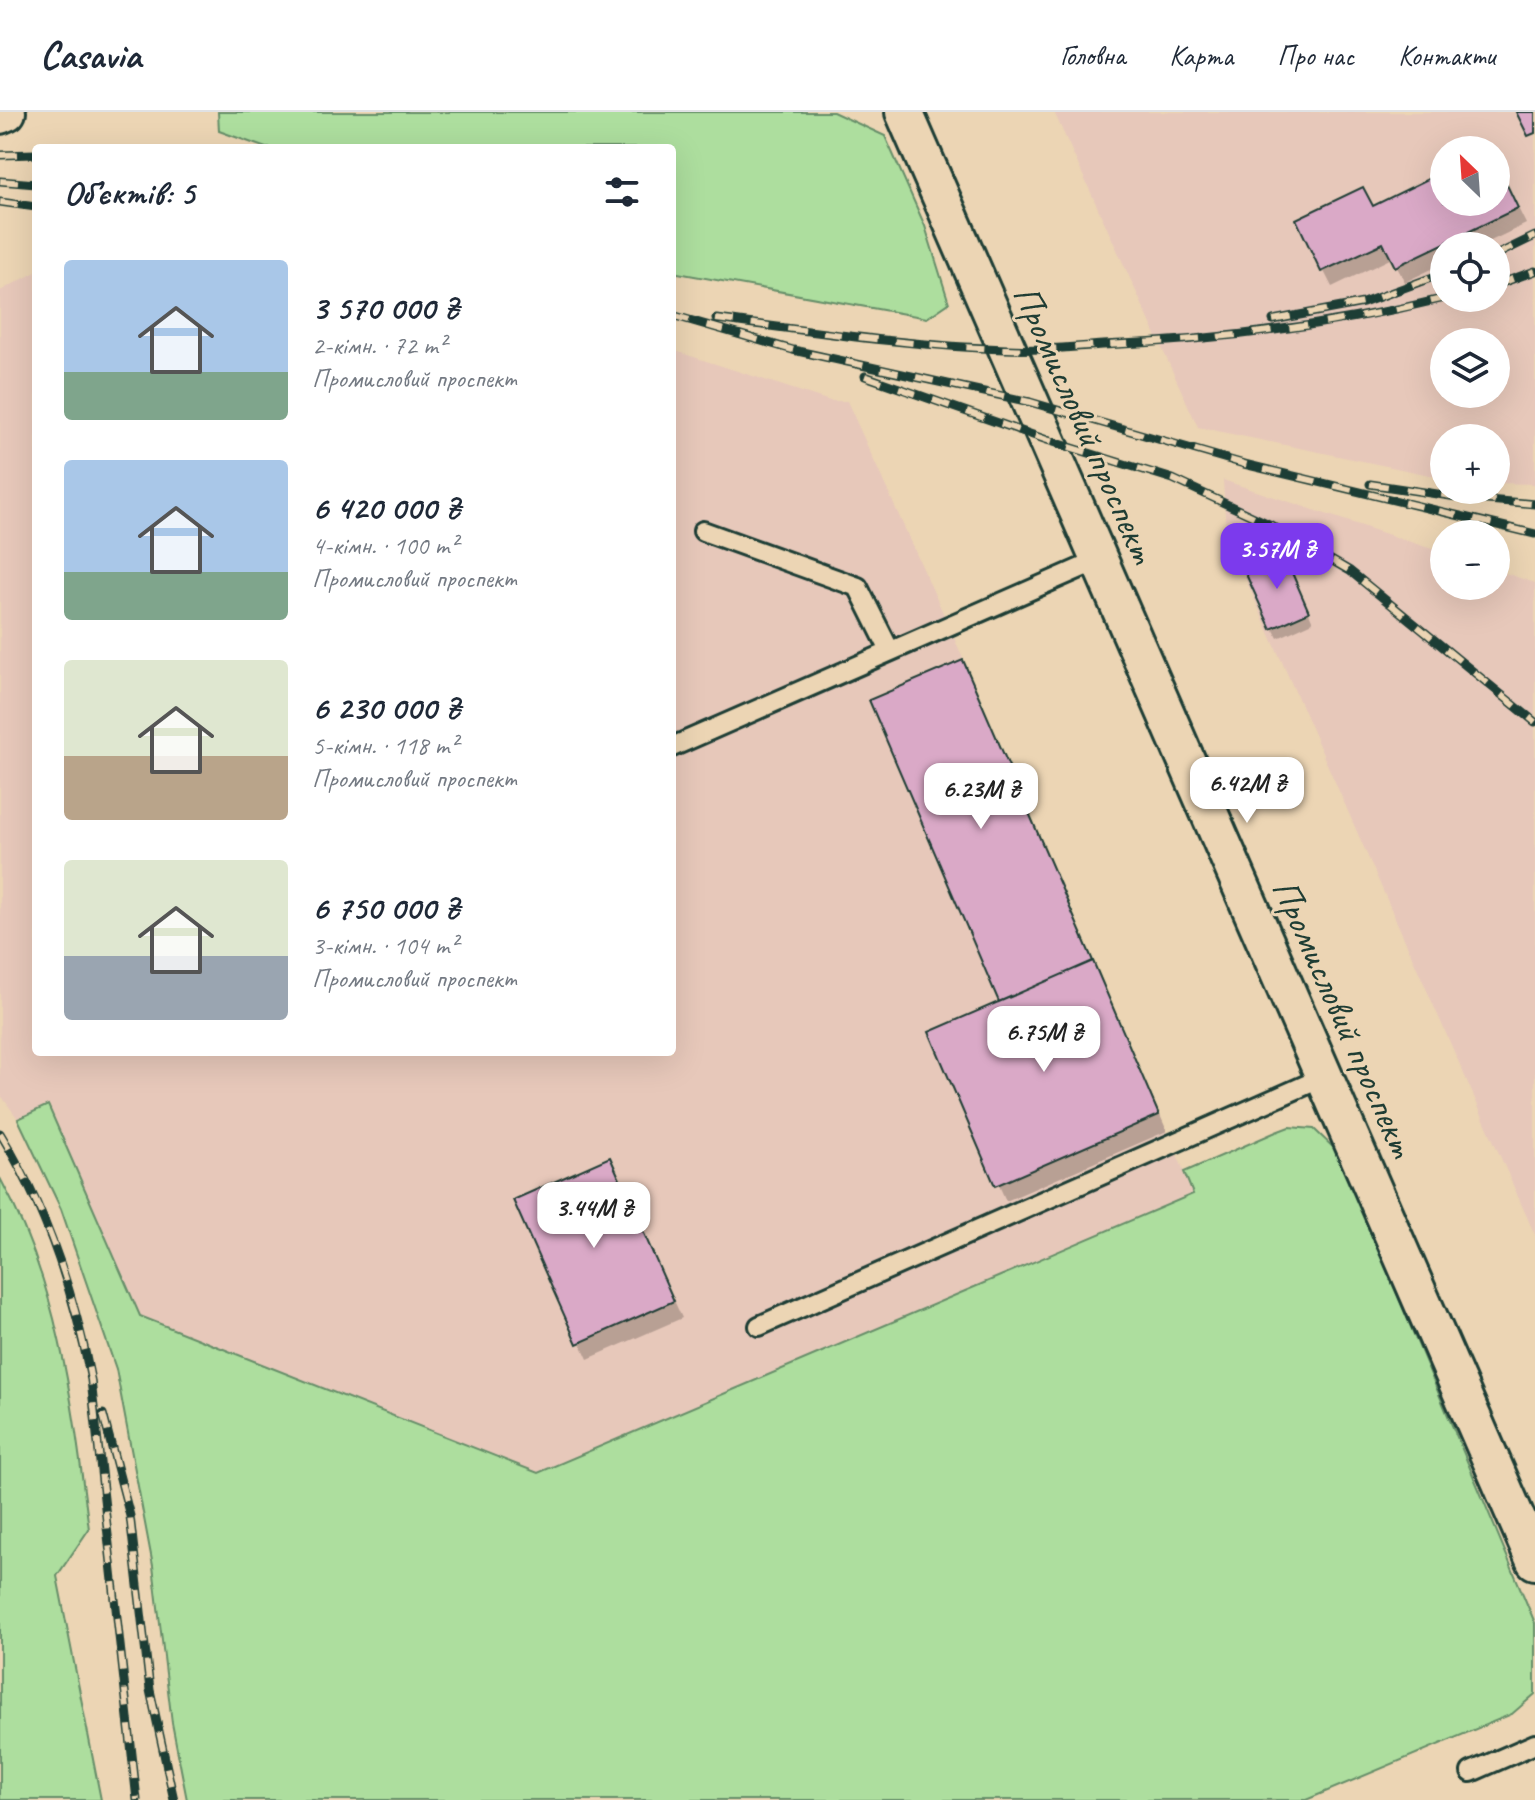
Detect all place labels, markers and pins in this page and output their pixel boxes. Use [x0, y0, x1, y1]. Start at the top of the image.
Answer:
pin: 3.57M ₴ [1203, 523, 1351, 591]
pin: 6.42M ₴ [1173, 757, 1321, 825]
pin: 6.23M ₴ [907, 763, 1055, 831]
pin: 6.75M ₴ [970, 1006, 1118, 1074]
pin: 3.44M ₴ [520, 1182, 668, 1250]

